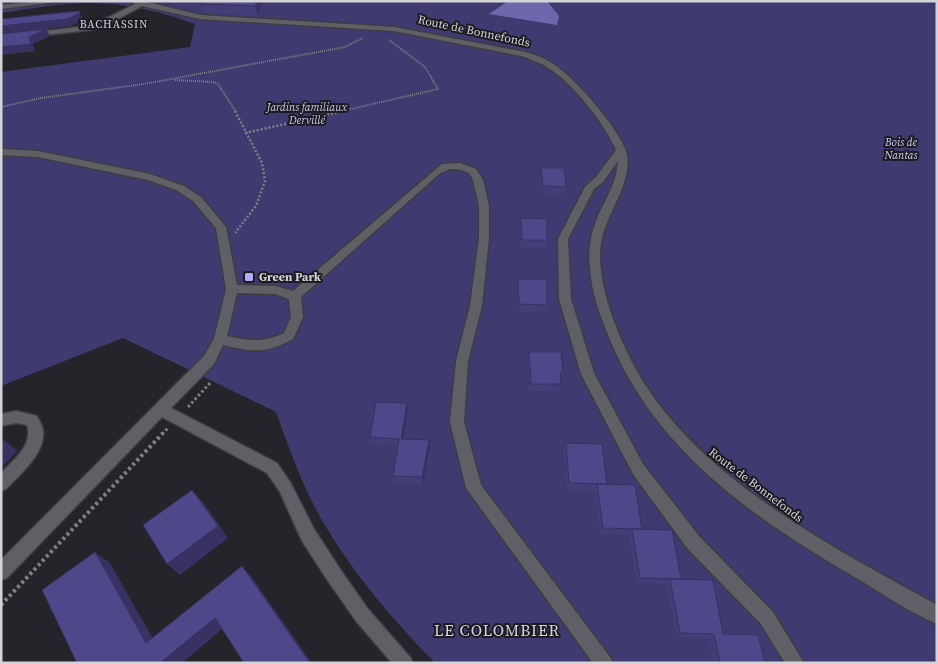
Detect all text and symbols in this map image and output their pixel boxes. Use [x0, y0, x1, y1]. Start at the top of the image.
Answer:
street label: Route de Bonnefonds [416, 11, 532, 51]
district label: BACHASSIN [80, 17, 148, 32]
park label: Jardins familiaux Dervillé [265, 100, 347, 128]
park label: Bois de Nantas [883, 135, 918, 163]
place label: Green Park [259, 269, 322, 285]
marker: Green Park [243, 271, 255, 283]
street label: Route de Bonnefonds [706, 444, 806, 526]
district label: LE COLOMBIER [434, 619, 560, 641]

